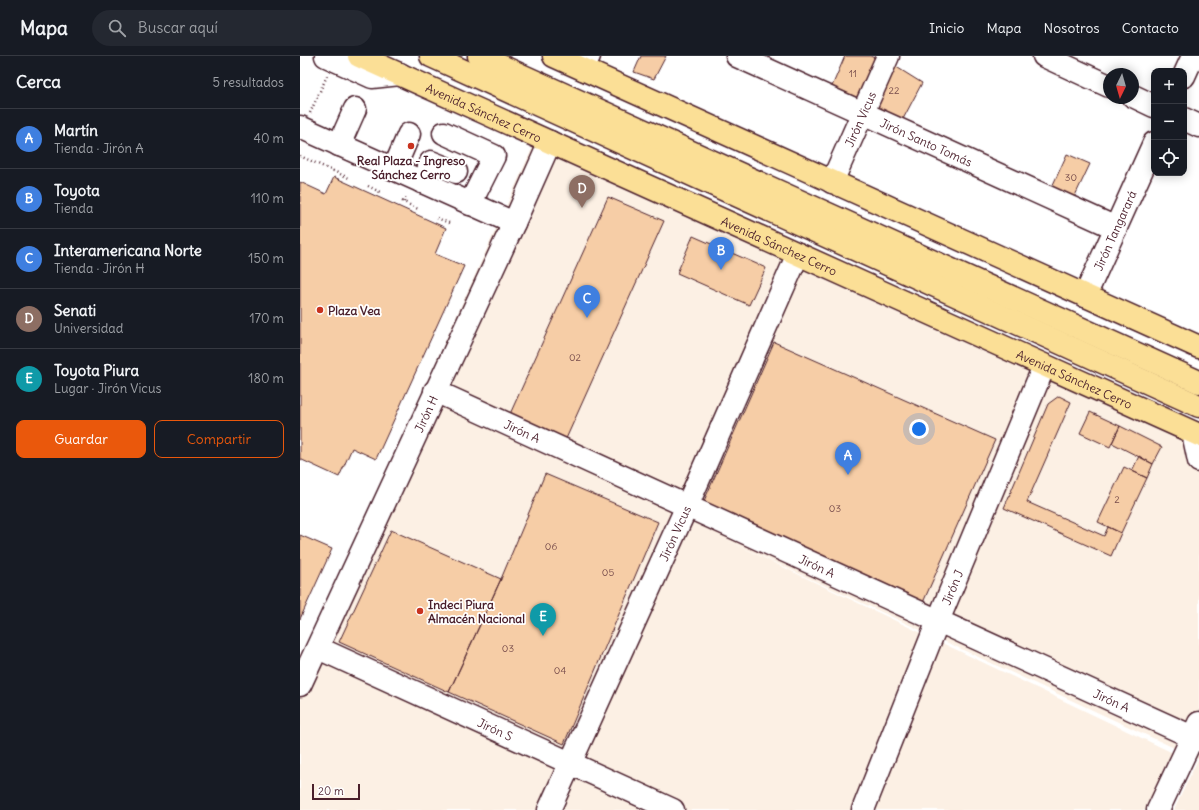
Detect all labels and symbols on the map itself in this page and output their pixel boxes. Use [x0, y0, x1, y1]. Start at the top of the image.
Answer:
house number: 11 [849, 67, 857, 80]
north arrow [1103, 68, 1139, 104]
street label: Avenida Sánchez Cerro [424, 80, 544, 145]
house number: 22 [889, 84, 900, 97]
street label: Jirón Vicus [841, 89, 879, 149]
street label: Jirón Santo Tomás [878, 115, 975, 169]
marker: Real Plaza - Ingreso Sánchez Cerro [406, 141, 416, 151]
place label: Real Plaza - Ingreso Sánchez Cerro [357, 153, 465, 182]
house number: 30 [1065, 171, 1077, 184]
pin: D [569, 175, 595, 208]
street label: Jirón Tangarará [1090, 188, 1139, 273]
street label: Avenida Sánchez Cerro [719, 213, 840, 278]
pin: B [708, 237, 734, 270]
pin: C [574, 285, 600, 318]
place label: Plaza Vea [328, 303, 381, 318]
marker: Plaza Vea [315, 305, 325, 315]
street label: Avenida Sánchez Cerro [1014, 346, 1135, 412]
house number: 02 [569, 351, 582, 364]
street label: Jirón H [411, 393, 441, 434]
street label: Jirón A [502, 416, 543, 446]
your location [909, 419, 929, 439]
pin: A [835, 442, 861, 475]
house number: 2 [1114, 493, 1120, 506]
house number: 03 [829, 502, 841, 515]
street label: Jirón Vicus [656, 503, 694, 563]
house number: 06 [545, 540, 557, 553]
street label: Jirón A [797, 551, 838, 580]
house number: 05 [602, 566, 614, 579]
street label: Jirón J [938, 567, 966, 607]
place label: Indeci Piura Almacén Nacional [428, 597, 525, 626]
pin: E [530, 603, 556, 636]
marker: Indeci Piura Almacén Nacional [415, 606, 425, 616]
house number: 03 [502, 642, 514, 655]
house number: 04 [554, 664, 566, 677]
street label: Jirón A [1091, 685, 1132, 715]
street label: Jirón S [475, 714, 516, 744]
scale bar [312, 782, 360, 801]

